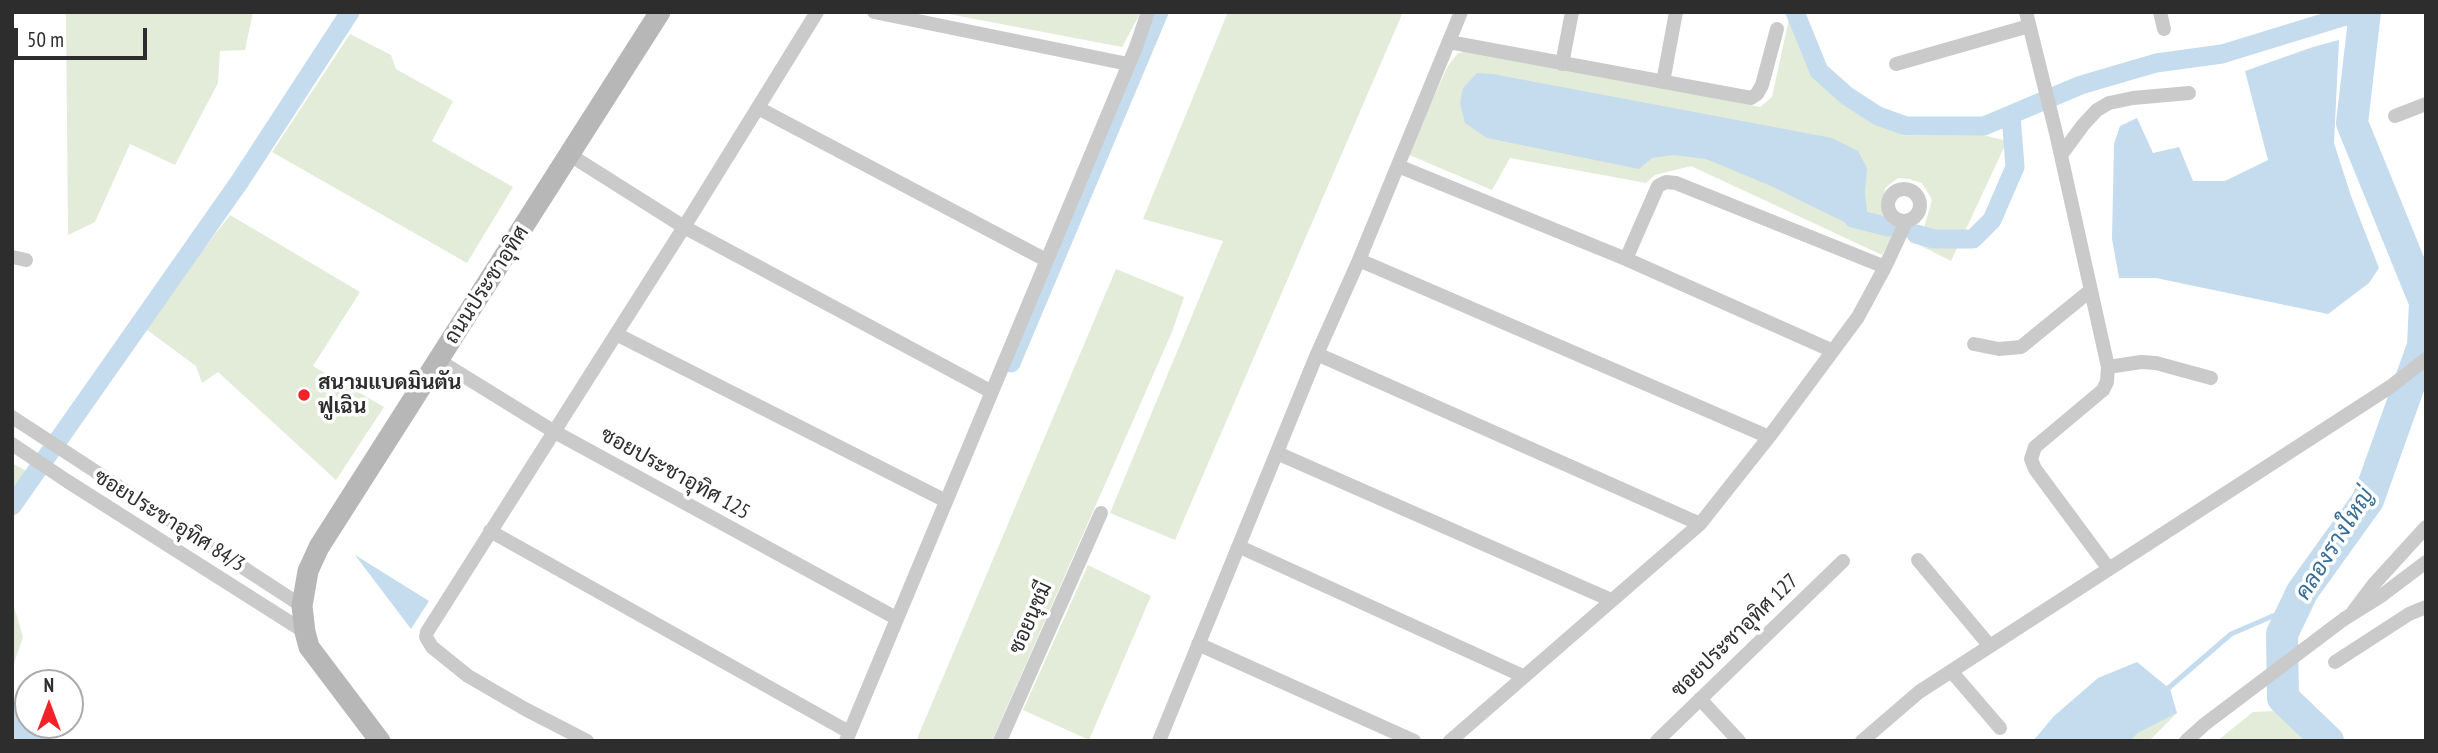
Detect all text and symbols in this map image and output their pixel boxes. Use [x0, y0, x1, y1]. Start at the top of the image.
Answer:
scale bar [18, 14, 150, 58]
text: 50 m [27, 26, 64, 53]
street label: ถนนประชาอุทิศ [439, 221, 535, 349]
place label: สนามแบดมินตัน ฟูเฉิน [318, 370, 461, 420]
marker: สนามแบดมินตัน ฟูเฉิน [296, 387, 312, 403]
street label: ซอยประชาอุทิศ 125 [596, 423, 754, 525]
street label: ซอยประชาอุทิศ 84/3 [89, 464, 249, 578]
water label: คลองรางใหญ่ [2290, 483, 2380, 605]
street label: ซอยประชาอุทิศ 127 [1666, 569, 1804, 703]
street label: ซอยนุชมี [1004, 578, 1058, 658]
north arrow [14, 669, 84, 739]
text: N [44, 673, 54, 697]

